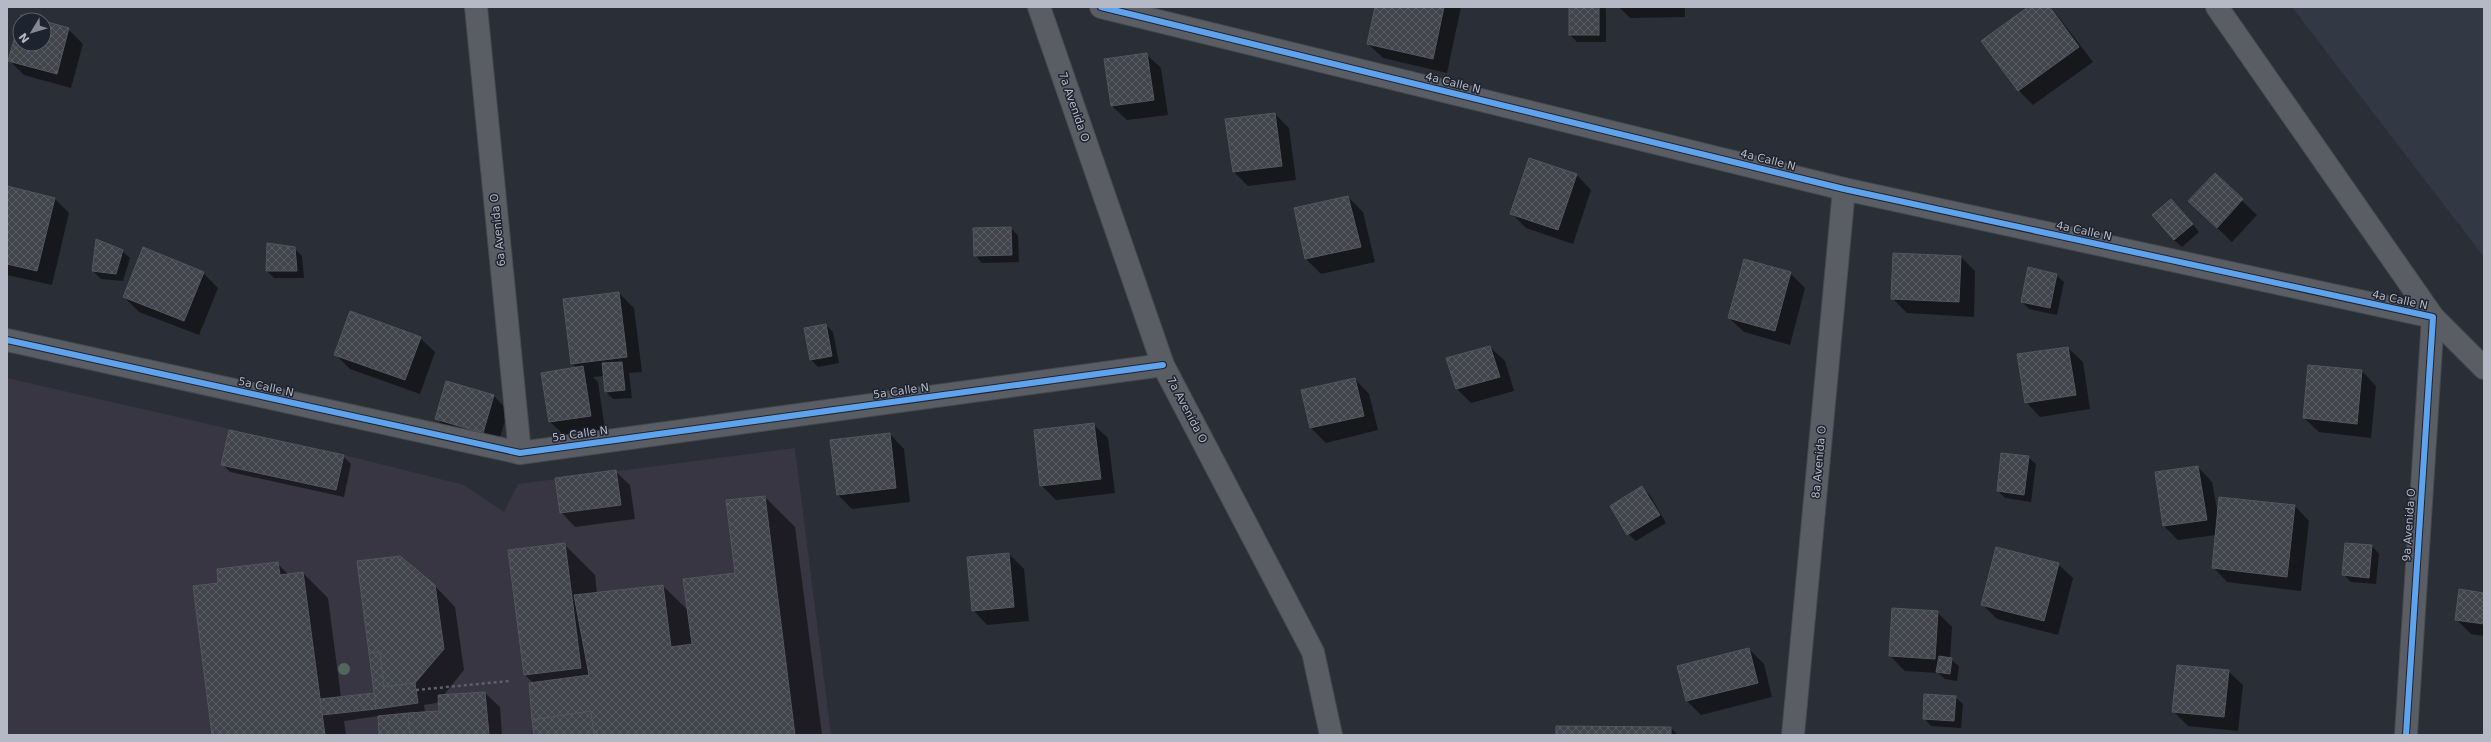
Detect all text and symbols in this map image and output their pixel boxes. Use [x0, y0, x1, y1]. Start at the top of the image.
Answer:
north arrow [12, 12, 52, 52]
text: N [17, 30, 32, 45]
street label: 7a Avenida O [1056, 70, 1092, 144]
street label: 4a Calle N [1424, 70, 1482, 96]
street label: 4a Calle N [1739, 147, 1797, 173]
street label: 6a Avenida O [488, 193, 508, 267]
street label: 4a Calle N [2055, 219, 2113, 243]
street label: 4a Calle N [2371, 288, 2429, 312]
street label: 5a Calle N [237, 375, 295, 399]
street label: 7a Avenida O [1164, 375, 1210, 446]
street label: 5a Calle N [872, 381, 930, 401]
street label: 5a Calle N [551, 424, 609, 444]
street label: 8a Avenida O [1809, 425, 1829, 499]
street label: 9a Avenida O [2400, 488, 2418, 562]

